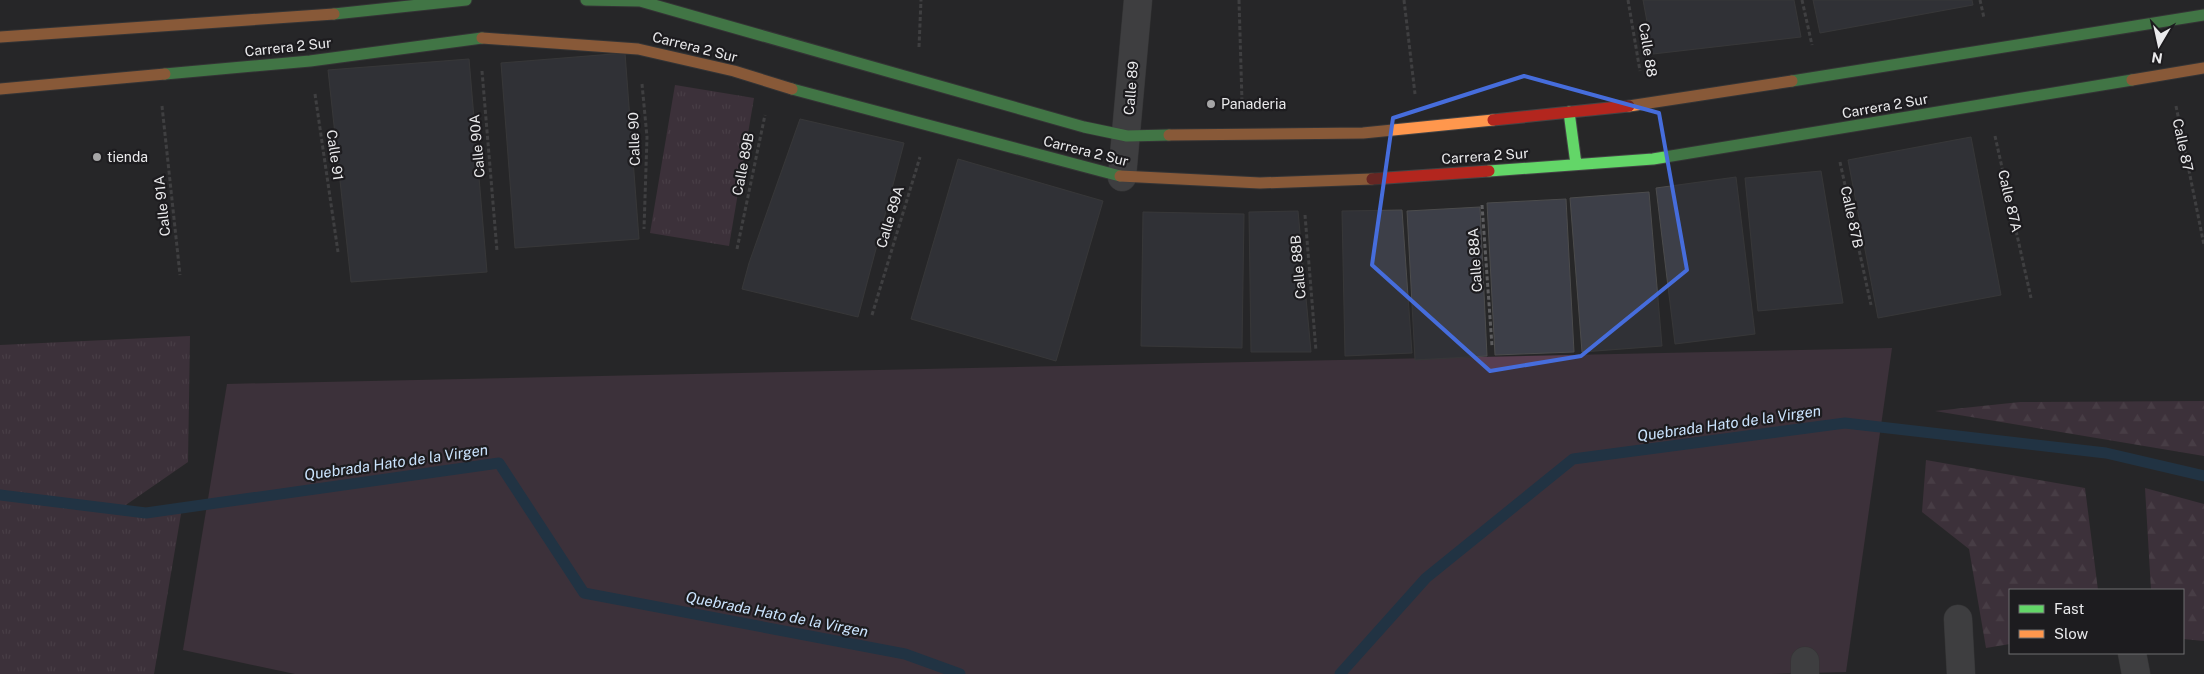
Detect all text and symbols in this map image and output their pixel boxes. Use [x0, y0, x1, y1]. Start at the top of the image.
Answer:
north arrow [2134, 20, 2184, 70]
street label: Calle 88 [1636, 22, 1660, 78]
street label: Carrera 2 Sur [651, 29, 739, 65]
street label: Carrera 2 Sur [244, 34, 332, 60]
text: N [2150, 49, 2164, 67]
street label: Calle 89 [1121, 60, 1141, 116]
street label: Carrera 2 Sur [1841, 91, 1929, 121]
place label: Panaderia [1221, 96, 1286, 112]
marker: Panaderia [1205, 98, 1217, 110]
street label: Calle 90 [625, 112, 643, 166]
street label: Calle 90A [466, 114, 488, 178]
street label: Calle 87 [2170, 117, 2196, 173]
street label: Calle 91 [324, 129, 346, 181]
street label: Calle 89B [729, 131, 757, 197]
street label: Carrera 2 Sur [1042, 133, 1130, 169]
street label: Carrera 2 Sur [1441, 145, 1529, 167]
place label: tienda [107, 149, 148, 165]
marker: tienda [91, 151, 103, 163]
street label: Calle 87A [1995, 168, 2025, 234]
street label: Calle 91A [151, 175, 173, 237]
street label: Calle 89A [873, 184, 907, 250]
street label: Calle 87B [1838, 184, 1866, 250]
street label: Calle 88A [1465, 227, 1485, 293]
street label: Calle 88B [1287, 234, 1309, 300]
water label: Quebrada Hato de la Virgen [1636, 402, 1822, 444]
water label: Quebrada Hato de la Virgen [303, 441, 489, 483]
water label: Quebrada Hato de la Virgen [684, 588, 870, 640]
legend [2009, 589, 2184, 654]
text: Fast [2054, 600, 2084, 617]
text: Slow [2054, 625, 2089, 642]

